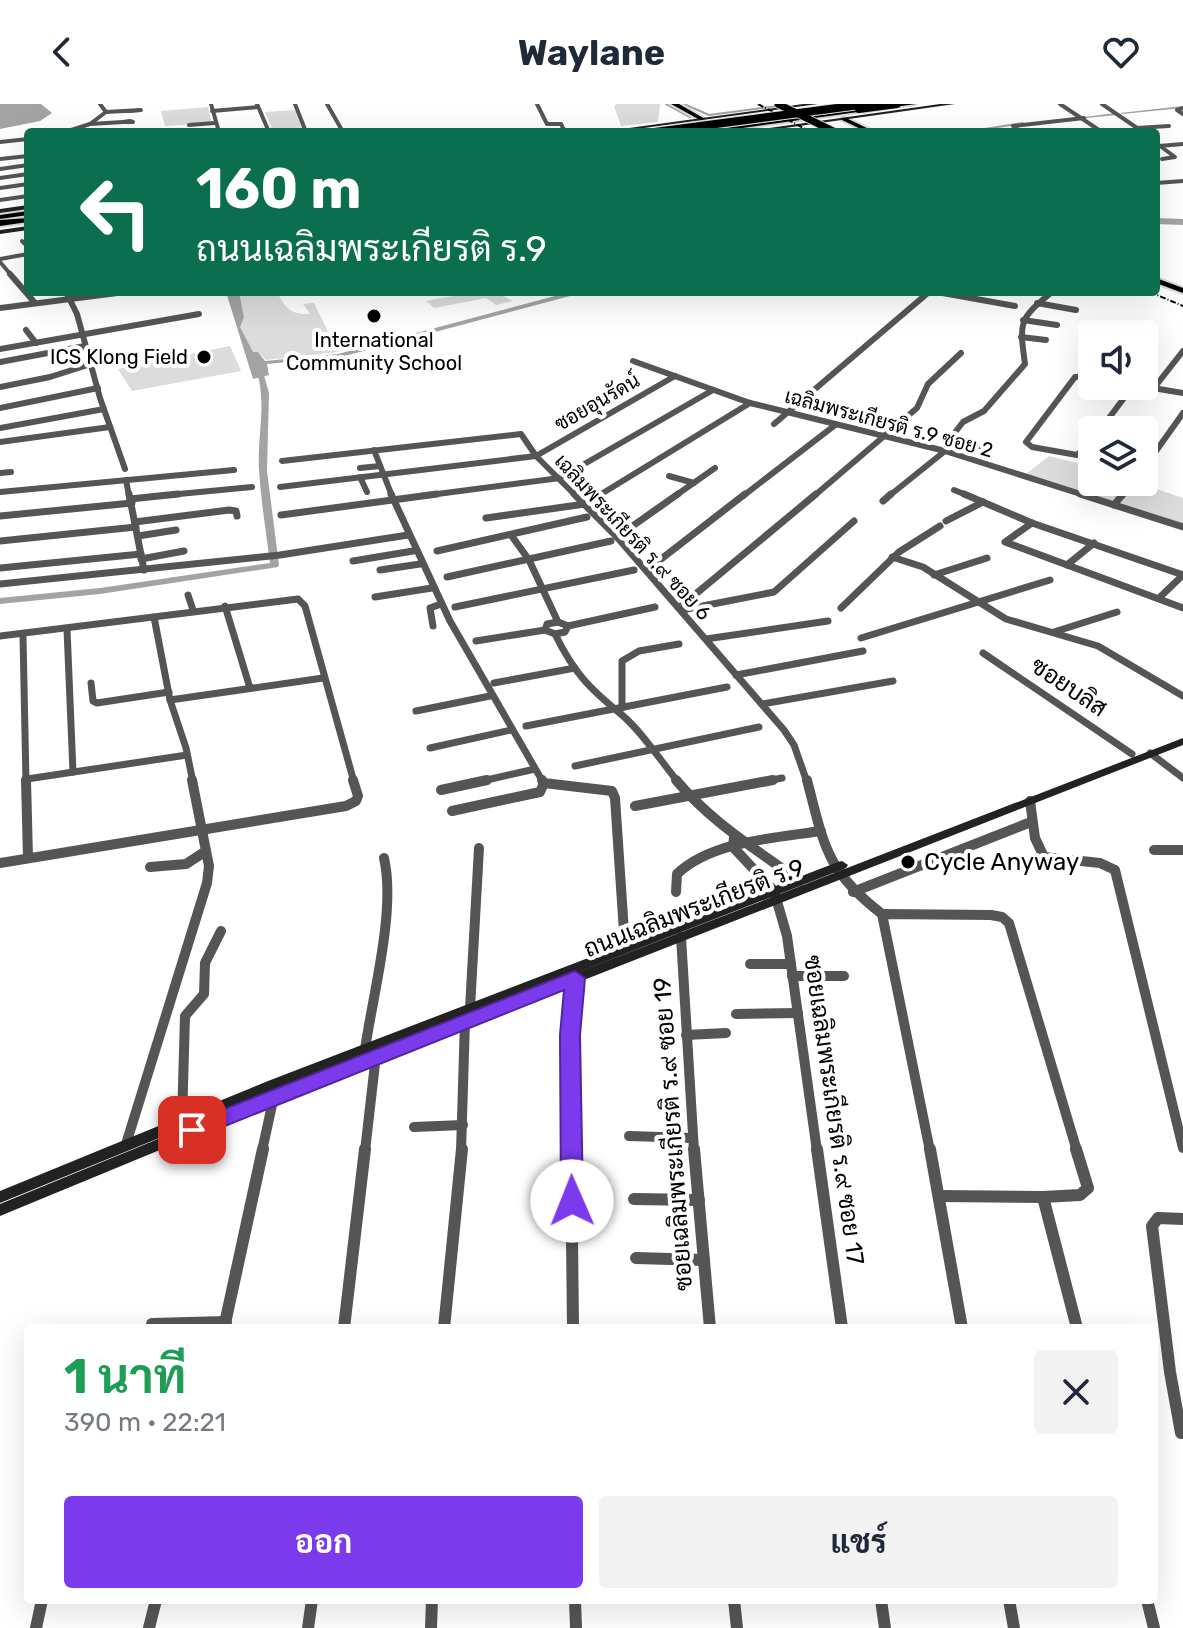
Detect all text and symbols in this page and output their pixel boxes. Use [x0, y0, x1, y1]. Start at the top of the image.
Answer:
icon: back [40, 30, 84, 74]
icon: heart [1099, 30, 1143, 74]
text: Waylane [518, 31, 665, 74]
text: 160 m [196, 156, 362, 222]
icon: left [64, 160, 168, 264]
text: ถนนเฉลิมพระเกียรติ ร.9 [196, 227, 547, 270]
marker: International Community School [365, 307, 383, 325]
map controls [1078, 320, 1158, 496]
button: sound [1078, 320, 1158, 400]
place label: International Community School [286, 328, 462, 375]
place label: ICS Klong Field [50, 345, 188, 369]
marker: ICS Klong Field [195, 348, 213, 366]
street label: ซอยอุนรัดน์ [549, 366, 645, 438]
street label: เฉลิมพระเกียรติ ร.9 ซอย 2 [782, 383, 996, 462]
button: layers [1078, 416, 1158, 496]
street label: เฉลิมพระเกียรติ ร.๙ ซอย 6 [550, 448, 717, 625]
street label: ซอยบลิส [1026, 651, 1112, 723]
place label: Cycle Anyway [924, 848, 1079, 876]
street label: ถนนเฉลิมพระเกียรติ ร.9 [579, 852, 808, 963]
marker: Cycle Anyway [899, 853, 917, 871]
street label: ซอยเฉลิมพระเกียรติ ร.๙ ซอย 17 [798, 953, 871, 1267]
street label: ซอยเฉลิมพระเกียรติ ร.๙ ซอย 19 [647, 976, 698, 1292]
pin [158, 1096, 226, 1164]
icon: arrive [170, 1108, 214, 1152]
position arrow [530, 1159, 614, 1243]
text: 1 นาที [64, 1348, 186, 1405]
button: close [1034, 1350, 1118, 1434]
text: 390 m · 22:21 [64, 1407, 226, 1438]
button: ออก [64, 1496, 583, 1588]
button: แชร์ [599, 1496, 1118, 1588]

